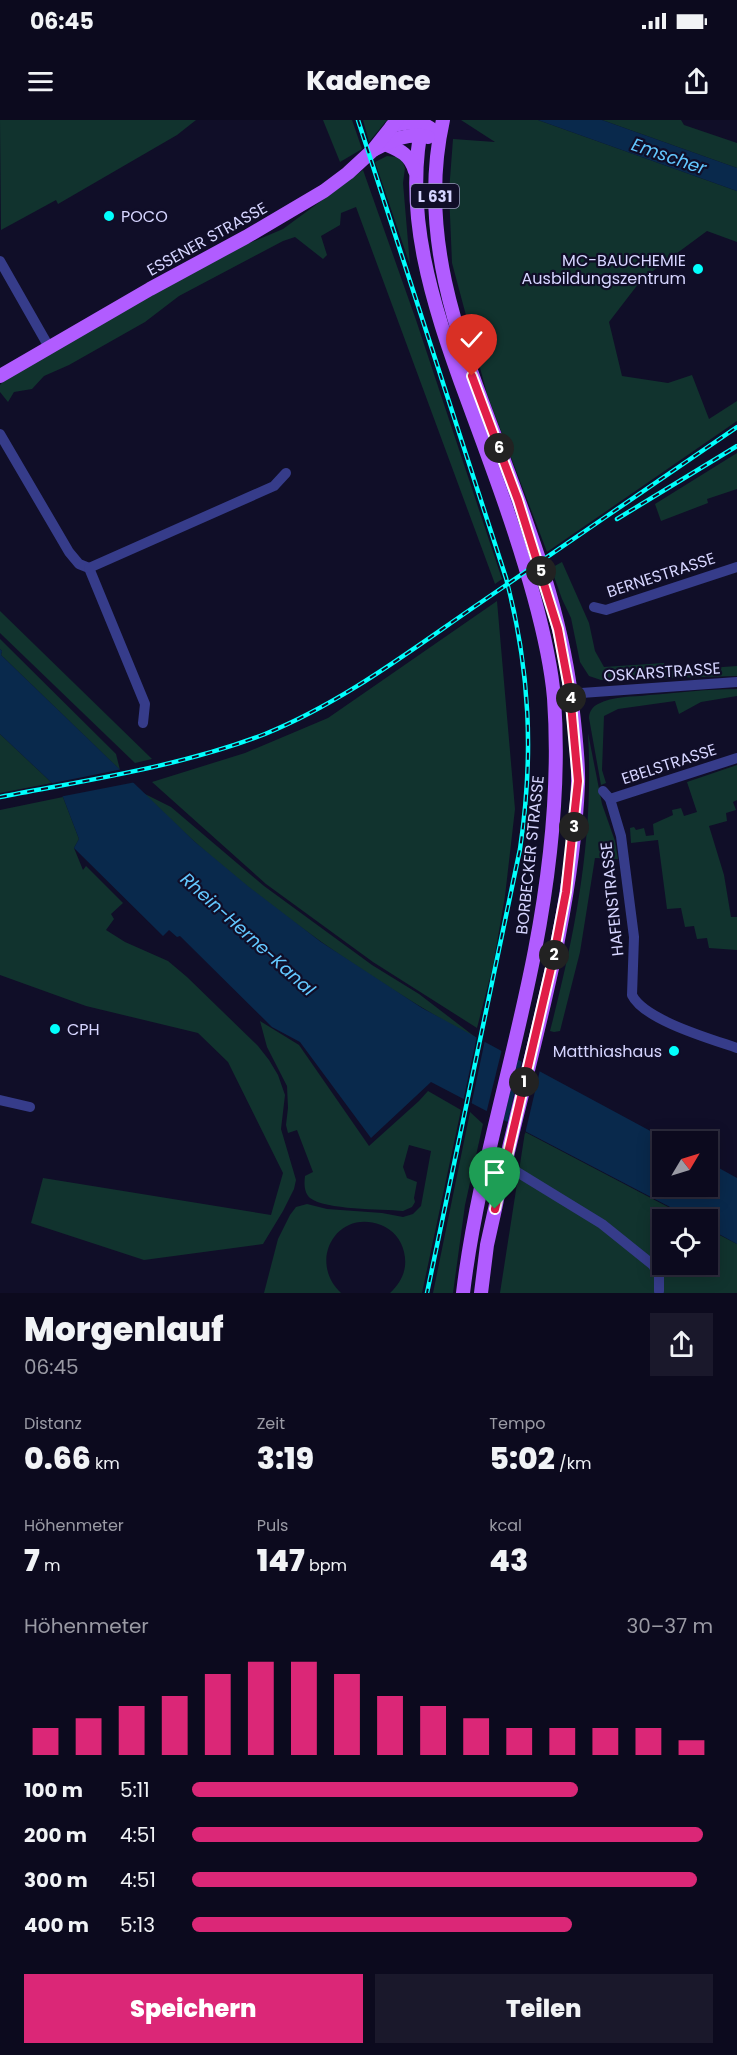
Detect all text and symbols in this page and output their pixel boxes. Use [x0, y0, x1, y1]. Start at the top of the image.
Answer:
text: 06:45 [30, 6, 94, 37]
text: Kadence [306, 62, 431, 99]
icon: menu [24, 65, 57, 98]
icon: share [680, 65, 713, 98]
water label: Emscher [628, 132, 711, 181]
road number: L 631 [411, 184, 459, 208]
street label: ESSENER STRASSE [143, 196, 271, 282]
place label: POCO [121, 205, 168, 228]
marker: POCO [102, 209, 116, 223]
place label: MC-BAUCHEMIE Ausbildungszentrum [522, 249, 686, 290]
marker: MC-BAUCHEMIE Ausbildungszentrum [691, 262, 705, 276]
pin [446, 314, 497, 376]
icon: check [455, 323, 488, 356]
pin: 6 [484, 433, 514, 463]
text: 6 [494, 436, 504, 459]
street label: BERNESTRASSE [604, 547, 718, 603]
pin: 5 [526, 556, 556, 586]
text: 5 [536, 559, 546, 582]
street label: OSKARSTRASSE [603, 656, 721, 688]
pin: 4 [556, 683, 586, 713]
text: 4 [566, 686, 576, 709]
street label: EBELSTRASSE [619, 738, 719, 790]
street label: BORBECKER STRASSE [510, 774, 550, 936]
pin: 3 [559, 812, 589, 842]
text: 3 [569, 815, 579, 838]
street label: HAFENSTRASSE [595, 841, 629, 957]
water label: Rhein-Herne-Kanal [175, 867, 321, 1002]
pin: 2 [539, 940, 569, 970]
text: 2 [549, 943, 559, 966]
place label: CPH [67, 1018, 100, 1041]
marker: CPH [48, 1022, 62, 1036]
place label: Matthiashaus [553, 1040, 662, 1063]
marker: Matthiashaus [667, 1044, 681, 1058]
pin: 1 [509, 1067, 539, 1097]
text: 1 [521, 1070, 527, 1093]
north arrow [652, 1131, 718, 1197]
map controls [652, 1131, 718, 1275]
pin [469, 1147, 520, 1209]
icon: arrive [478, 1156, 511, 1189]
button: locate [652, 1209, 718, 1275]
text: Morgenlauf [24, 1306, 224, 1353]
button: share [650, 1313, 713, 1376]
text: 06:45 [24, 1353, 79, 1381]
text: Distanz [24, 1412, 82, 1435]
text: Zeit [257, 1412, 285, 1435]
text: Tempo [489, 1412, 545, 1435]
text: 0.66 [24, 1437, 91, 1480]
text: 3:19 [257, 1437, 314, 1480]
text: 5:02 [489, 1437, 555, 1480]
text: km [91, 1452, 120, 1475]
text: /km [555, 1452, 591, 1475]
text: Höhenmeter [24, 1514, 124, 1537]
text: Puls [257, 1514, 288, 1537]
text: kcal [489, 1514, 522, 1537]
text: 7 [24, 1539, 40, 1582]
text: 147 [257, 1539, 305, 1582]
text: 43 [489, 1539, 528, 1582]
text: m [40, 1554, 60, 1577]
text: bpm [305, 1554, 347, 1577]
text: Höhenmeter [24, 1612, 149, 1640]
text: 30–37 m [626, 1612, 713, 1640]
text: 100 m [24, 1776, 83, 1804]
text: 5:11 [120, 1776, 150, 1804]
text: 200 m [24, 1821, 87, 1849]
text: 4:51 [120, 1821, 156, 1849]
text: 300 m [24, 1866, 88, 1894]
text: 4:51 [120, 1866, 156, 1894]
text: 400 m [24, 1911, 89, 1939]
text: 5:13 [120, 1911, 155, 1939]
button: Speichern [24, 1974, 363, 2043]
button: Teilen [375, 1974, 713, 2043]

